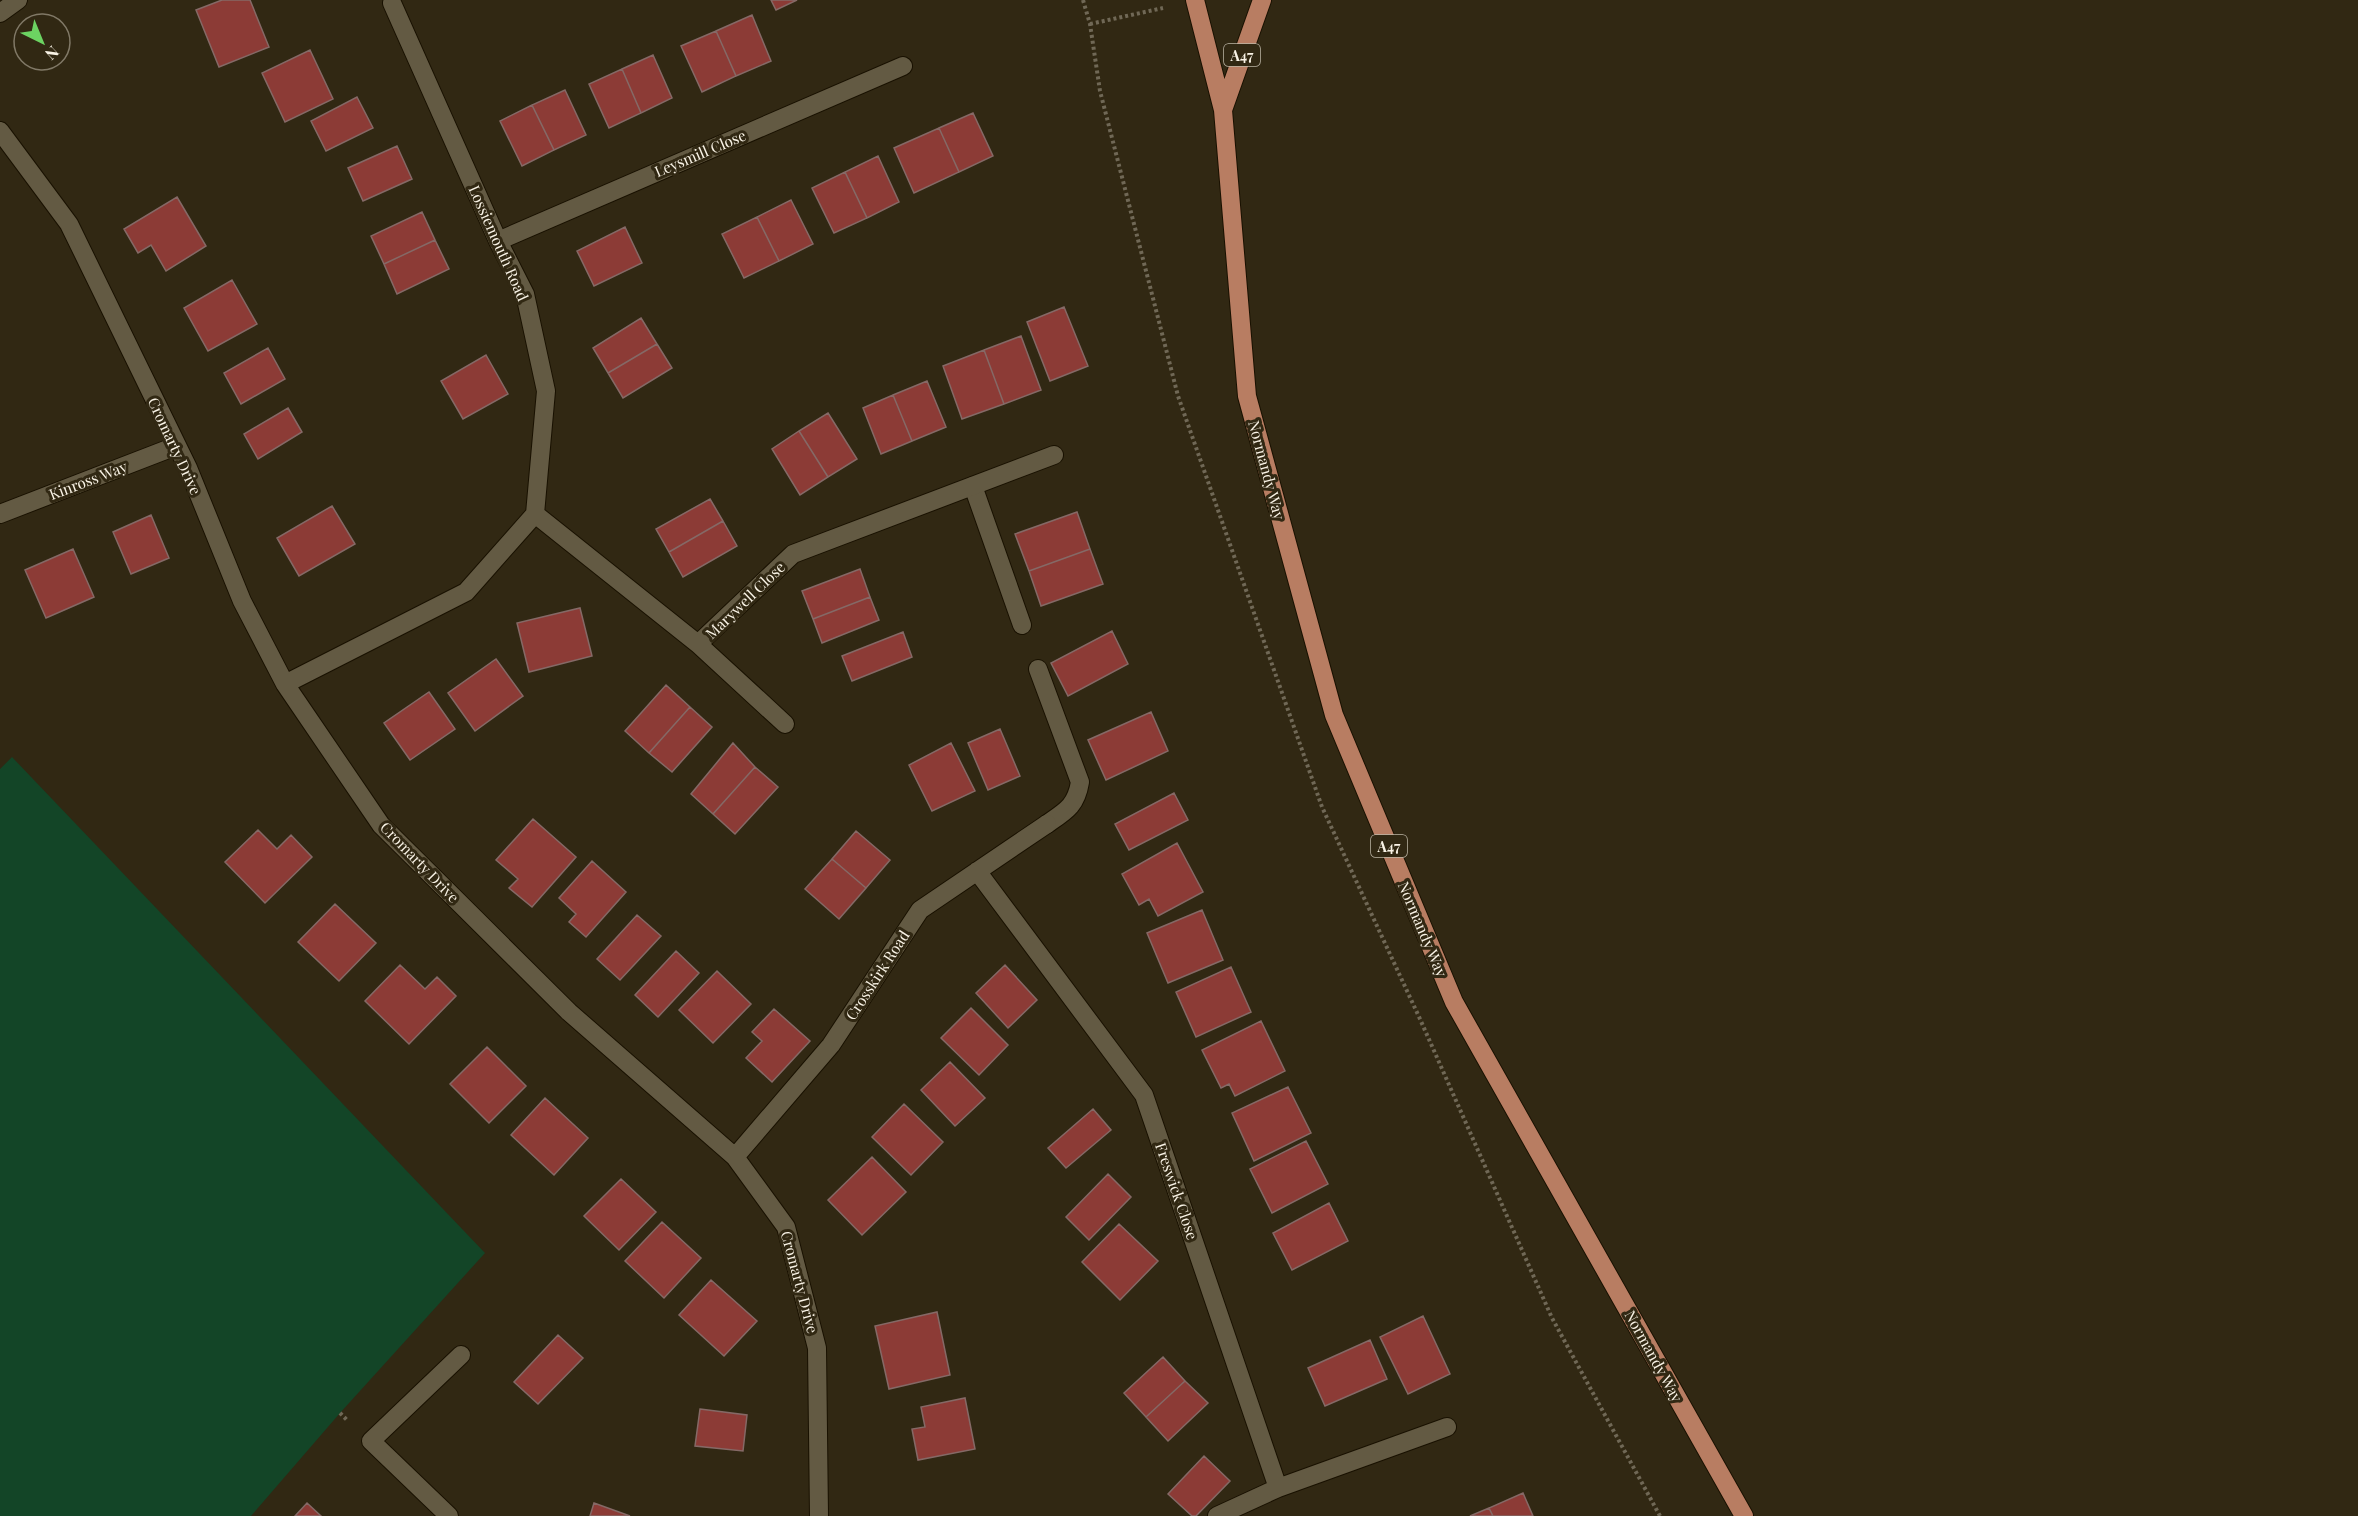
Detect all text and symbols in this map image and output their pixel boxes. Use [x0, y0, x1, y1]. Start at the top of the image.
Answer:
north arrow [12, 12, 72, 72]
text: N [41, 42, 64, 65]
road number: A47 [1224, 44, 1260, 66]
street label: Leysmill Close [651, 125, 749, 181]
street label: Lossiemouth Road [465, 182, 534, 304]
street label: Cromarty Drive [144, 394, 206, 498]
street label: Normandy Way [1244, 418, 1290, 522]
street label: Kinross Way [46, 456, 130, 504]
street label: Marywell Close [701, 557, 789, 643]
street label: Cromarty Drive [376, 817, 464, 907]
road number: A47 [1371, 835, 1407, 857]
street label: Normandy Way [1394, 878, 1452, 980]
street label: Crosskirk Road [840, 926, 914, 1024]
street label: Freswick Close [1151, 1140, 1203, 1242]
street label: Cromarty Drive [777, 1229, 823, 1335]
street label: Normandy Way [1621, 1307, 1688, 1406]

